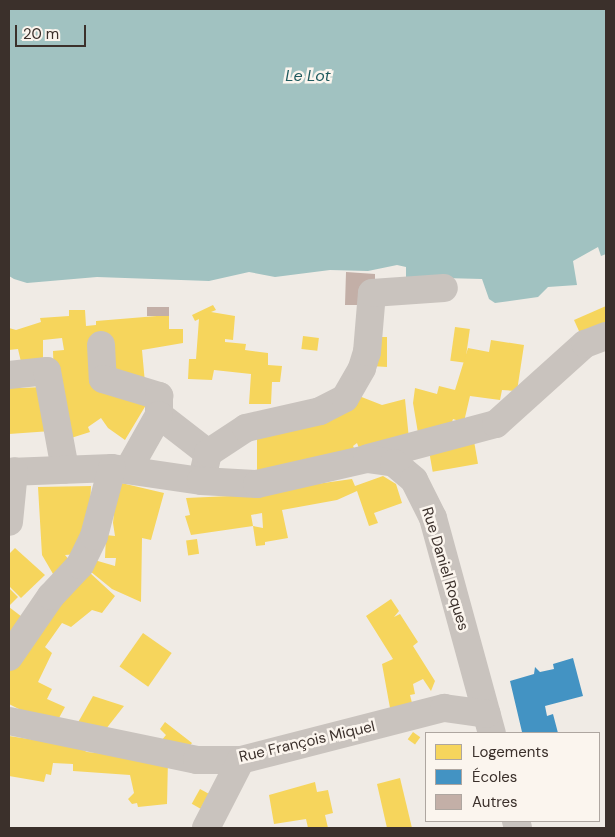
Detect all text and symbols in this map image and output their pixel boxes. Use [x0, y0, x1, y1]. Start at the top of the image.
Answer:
scale bar [18, 15, 89, 47]
text: 20 m [23, 24, 59, 44]
water label: Le Lot [285, 66, 331, 86]
street label: Rue Daniel Roques [418, 505, 472, 633]
street label: Rue François Miquel [237, 718, 377, 766]
legend [425, 732, 600, 822]
text: Logements [472, 742, 549, 762]
text: Écoles [472, 767, 517, 787]
text: Autres [472, 792, 518, 812]

